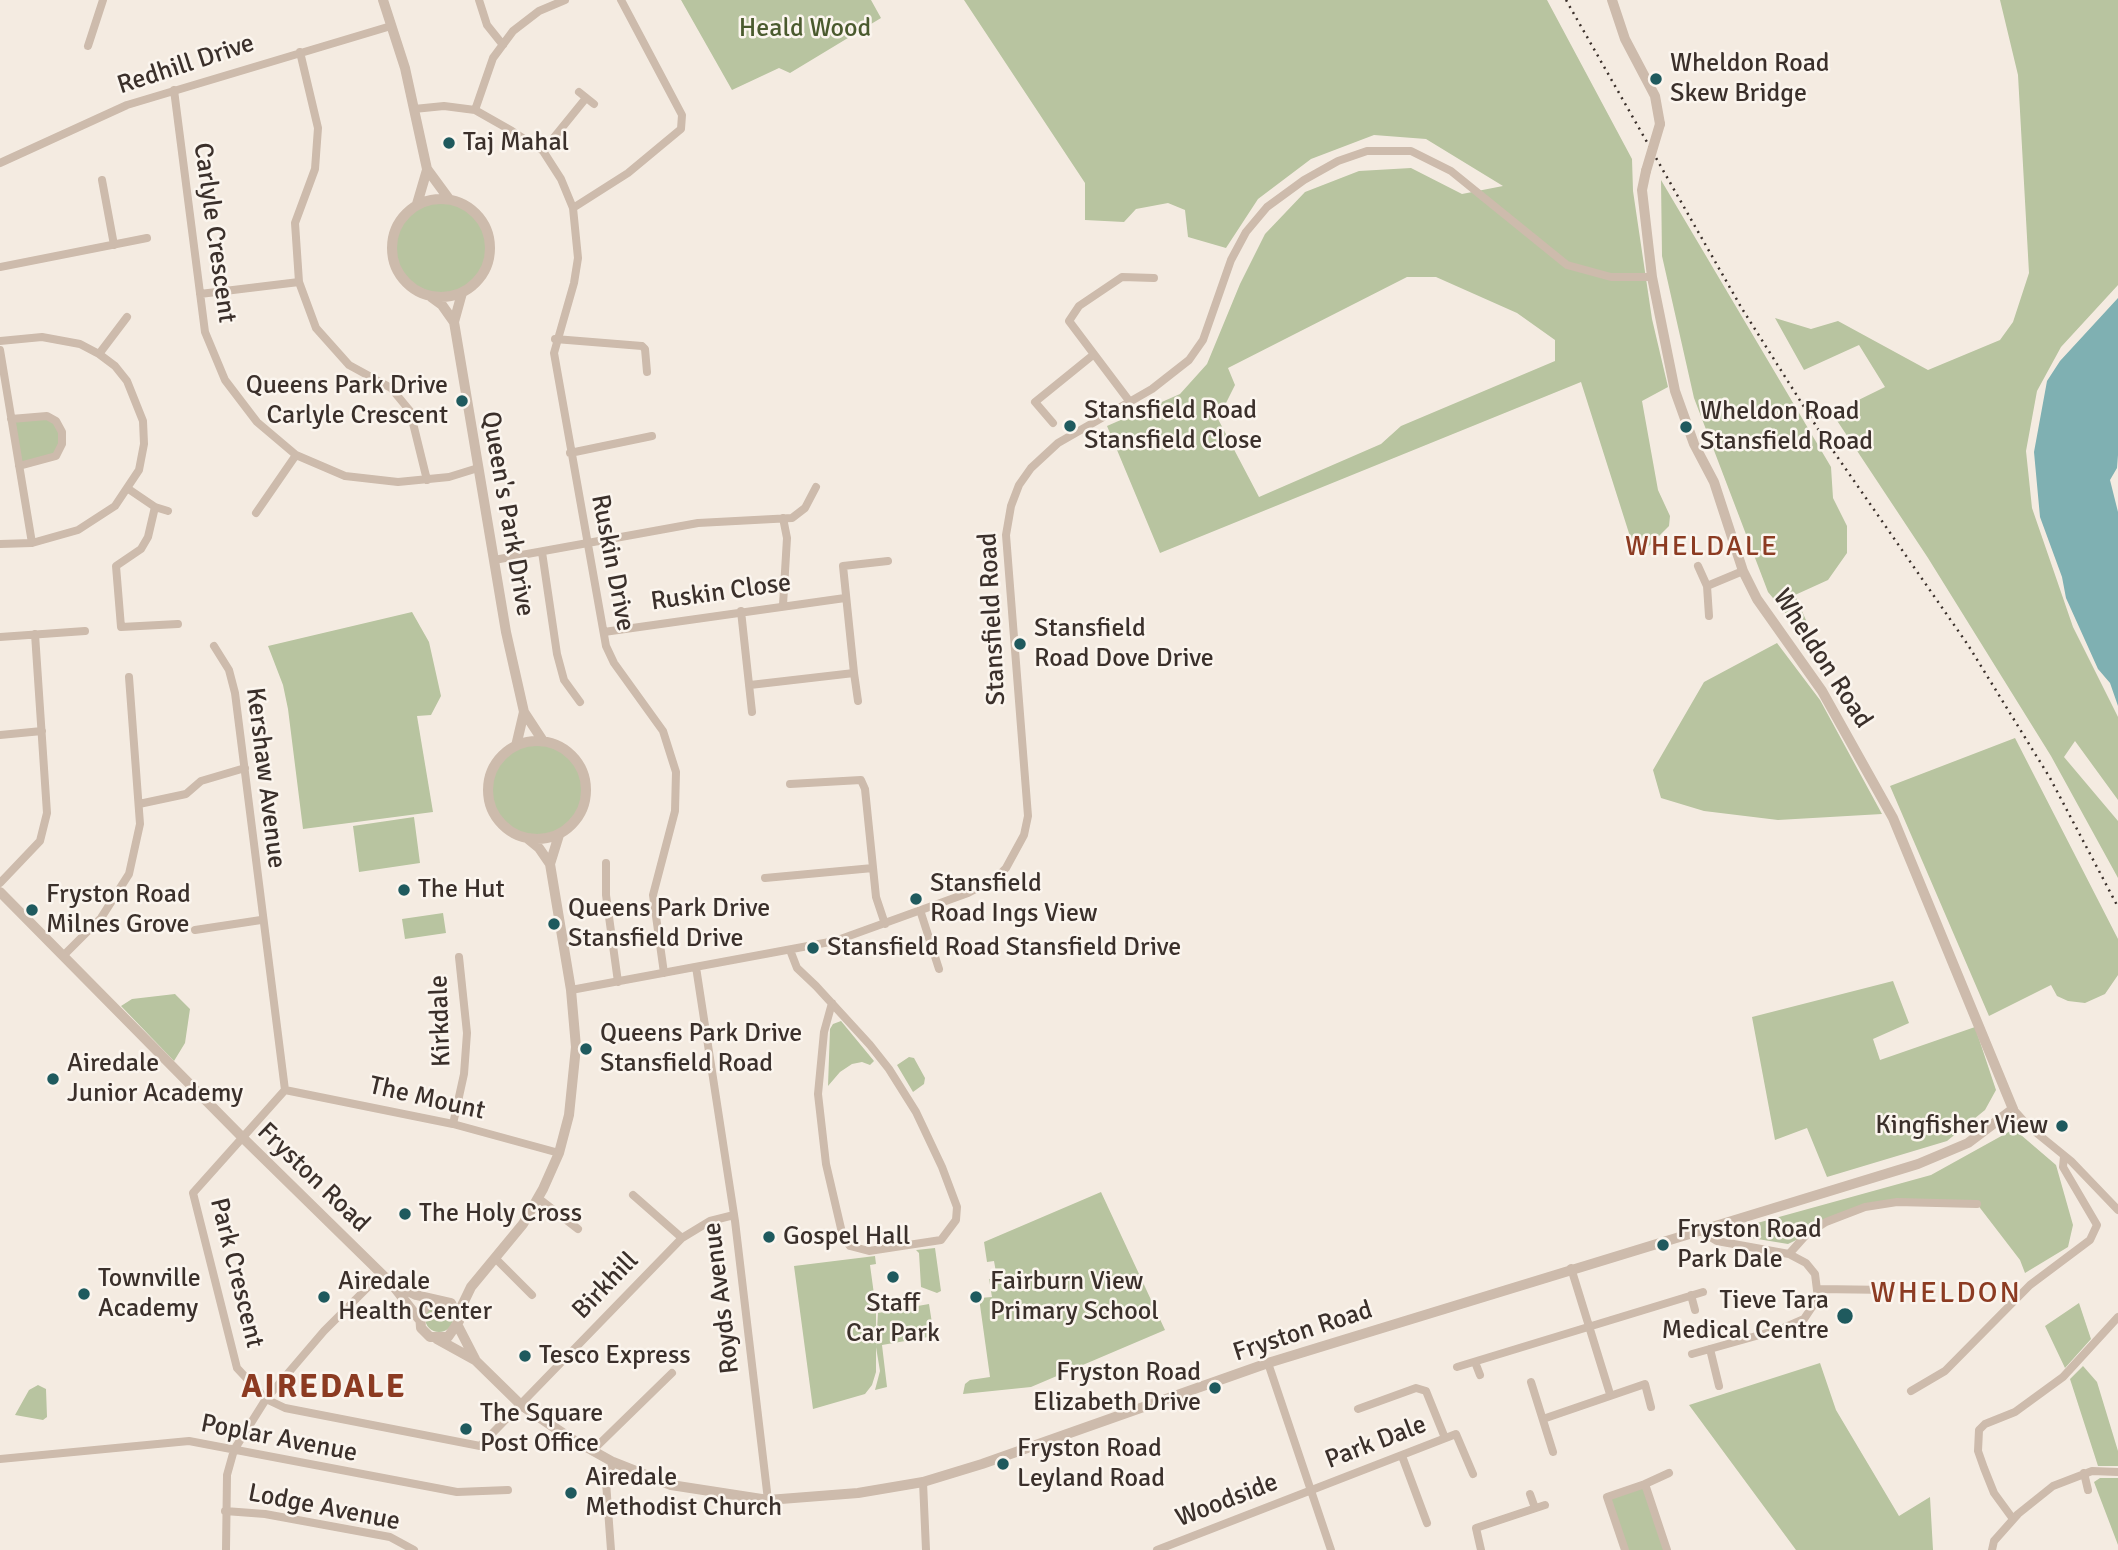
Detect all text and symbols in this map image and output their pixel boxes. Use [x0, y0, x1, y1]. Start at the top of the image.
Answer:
park label: Heald Wood [739, 13, 871, 45]
street label: Redhill Drive [114, 28, 258, 102]
place label: Wheldon Road Skew Bridge [1670, 48, 1830, 110]
marker: Wheldon Road Skew Bridge [1648, 71, 1664, 87]
place label: Taj Mahal [463, 127, 569, 159]
marker: Taj Mahal [441, 135, 457, 151]
street label: Carlyle Crescent [186, 141, 242, 325]
place label: Queens Park Drive Carlyle Crescent [246, 370, 448, 432]
marker: Queens Park Drive Carlyle Crescent [454, 393, 470, 409]
place label: Stansfield Road Stansfield Close [1084, 395, 1262, 457]
place label: Wheldon Road Stansfield Road [1700, 396, 1873, 458]
street label: Queen's Park Drive [474, 409, 540, 619]
marker: Stansfield Road Stansfield Close [1062, 418, 1078, 434]
marker: Wheldon Road Stansfield Road [1678, 419, 1694, 435]
street label: Ruskin Drive [583, 492, 641, 634]
district label: WHELDALE [1626, 531, 1778, 565]
street label: Stansfield Road [973, 532, 1013, 706]
street label: Ruskin Close [649, 568, 793, 618]
street label: Wheldon Road [1765, 584, 1879, 734]
place label: Stansfield Road Dove Drive [1034, 613, 1214, 674]
marker: Stansfield Road Dove Drive [1012, 636, 1028, 652]
street label: Kershaw Avenue [238, 686, 292, 870]
place label: Stansfield Road Ings View [930, 868, 1097, 930]
place label: The Hut [418, 874, 505, 906]
place label: Fryston Road Milnes Grove [46, 879, 191, 940]
marker: The Hut [396, 882, 412, 898]
marker: Stansfield Road Ings View [908, 891, 924, 907]
place label: Queens Park Drive Stansfield Drive [568, 893, 770, 954]
marker: Fryston Road Milnes Grove [24, 902, 40, 918]
marker: Queens Park Drive Stansfield Drive [546, 916, 562, 932]
place label: Stansfield Road Stansfield Drive [827, 932, 1181, 964]
marker: Stansfield Road Stansfield Drive [805, 940, 821, 956]
street label: Kirkdale [424, 974, 458, 1068]
place label: Queens Park Drive Stansfield Road [600, 1018, 802, 1080]
marker: Queens Park Drive Stansfield Road [578, 1041, 594, 1057]
place label: Airedale Junior Academy [67, 1048, 243, 1110]
marker: Airedale Junior Academy [45, 1071, 61, 1087]
street label: The Mount [366, 1071, 488, 1127]
place label: Kingfisher View [1875, 1110, 2048, 1142]
street label: Fryston Road [250, 1117, 376, 1239]
marker: Kingfisher View [2054, 1118, 2070, 1134]
street label: Park Crescent [202, 1195, 270, 1351]
place label: The Holy Cross [419, 1198, 582, 1230]
marker: The Holy Cross [397, 1206, 413, 1222]
place label: Fryston Road Park Dale [1677, 1214, 1822, 1276]
street label: Royds Avenue [697, 1220, 747, 1376]
place label: Gospel Hall [783, 1221, 910, 1253]
marker: Gospel Hall [761, 1229, 777, 1245]
marker: Fryston Road Park Dale [1655, 1237, 1671, 1253]
street label: Birkhill [566, 1246, 646, 1326]
place label: Townville Academy [98, 1263, 201, 1324]
place label: Airedale Health Center [338, 1266, 492, 1328]
place label: Fairburn View Primary School [990, 1266, 1159, 1328]
marker: Staff Car Park [885, 1269, 901, 1285]
district label: WHELDON [1871, 1276, 2021, 1312]
place label: Tieve Tara Medical Centre [1662, 1285, 1829, 1346]
marker: Townville Academy [76, 1286, 92, 1302]
place label: Staff Car Park [846, 1288, 940, 1350]
marker: Airedale Health Center [316, 1289, 332, 1305]
marker: Fairburn View Primary School [968, 1289, 984, 1305]
street label: Fryston Road [1229, 1295, 1377, 1369]
marker: Tieve Tara Medical Centre [1835, 1306, 1855, 1326]
place label: Tesco Express [539, 1340, 691, 1372]
marker: Tesco Express [517, 1348, 533, 1364]
place label: Fryston Road Elizabeth Drive [1033, 1357, 1201, 1418]
district label: AIREDALE [242, 1368, 406, 1408]
marker: Fryston Road Elizabeth Drive [1207, 1380, 1223, 1396]
place label: The Square Post Office [480, 1398, 603, 1460]
street label: Poplar Avenue [198, 1409, 360, 1469]
street label: Park Dale [1321, 1409, 1431, 1477]
marker: The Square Post Office [458, 1421, 474, 1437]
place label: Fryston Road Leyland Road [1017, 1433, 1165, 1494]
marker: Fryston Road Leyland Road [995, 1456, 1011, 1472]
place label: Airedale Methodist Church [585, 1462, 782, 1524]
street label: Woodside [1171, 1467, 1283, 1535]
street label: Lodge Avenue [245, 1478, 403, 1538]
marker: Airedale Methodist Church [563, 1485, 579, 1501]

